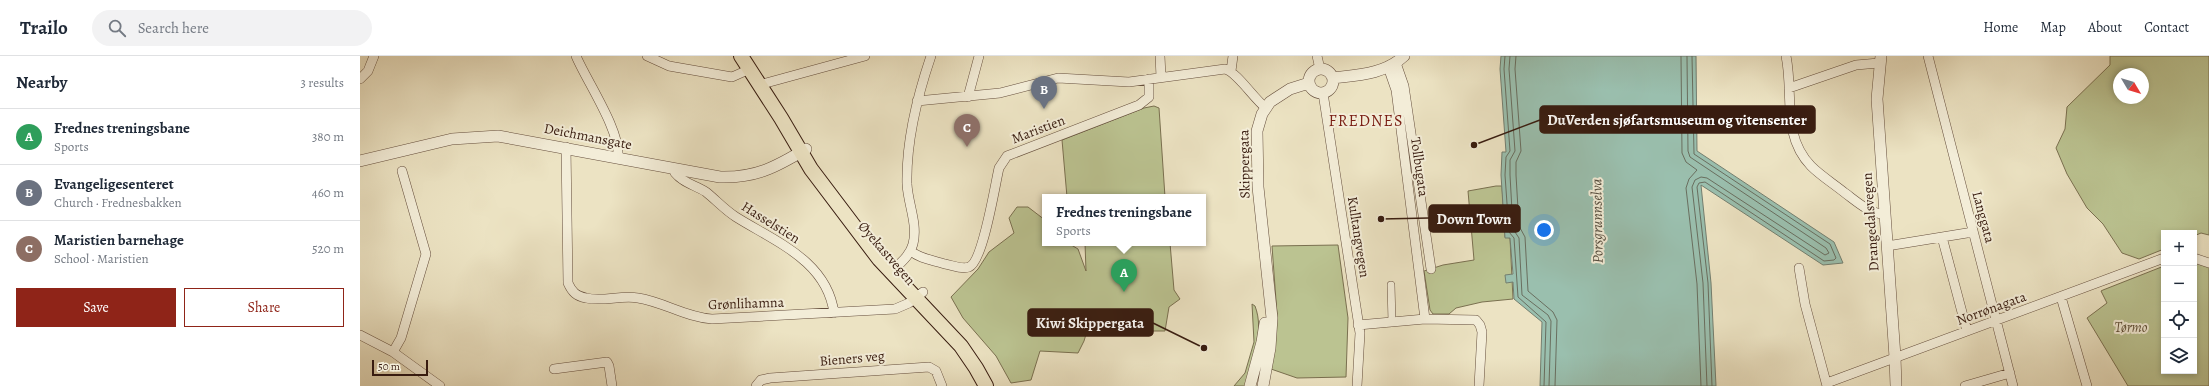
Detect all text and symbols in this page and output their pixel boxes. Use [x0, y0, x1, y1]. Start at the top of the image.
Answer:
search box [92, 10, 372, 46]
text: Trailo [20, 15, 68, 41]
icon: search [106, 17, 128, 39]
text: Search here [138, 18, 209, 38]
text: Home [1983, 18, 2018, 37]
text: Map [2040, 18, 2066, 37]
text: About [2088, 18, 2122, 37]
text: Contact [2144, 18, 2189, 37]
north arrow [2113, 68, 2149, 104]
text: Nearby [16, 71, 67, 94]
text: 3 results [300, 74, 344, 91]
pin: B [1031, 76, 1057, 109]
callout: DuVerden sjøfartsmuseum og vitensenter [1540, 106, 1815, 133]
district label: FREDNES [1328, 110, 1404, 132]
text: DuVerden sjøfartsmuseum og vitensenter [1547, 110, 1807, 130]
street label: Maristien [1009, 111, 1068, 148]
pin: C [954, 114, 980, 147]
text: Frednes treningsbane [54, 118, 190, 138]
street label: Deichmansgate [542, 119, 633, 154]
text: A [25, 128, 33, 145]
text: 380 m [312, 128, 344, 145]
street label: Skippergata [1234, 129, 1255, 199]
street label: Tollbugata [1406, 136, 1433, 198]
text: Sports [54, 138, 89, 155]
street label: Drangedalsvegen [1858, 172, 1883, 272]
text: Evangeligesenteret [54, 174, 174, 194]
water label: Porsgrunnselva [1586, 178, 1608, 264]
text: B [25, 184, 33, 201]
text: 460 m [312, 184, 344, 201]
street label: Langgata [1968, 189, 2000, 246]
text: Church · Frednesbakken [54, 194, 182, 211]
popup [1042, 194, 1206, 246]
street label: Kulltangvegen [1343, 195, 1374, 279]
street label: Hasselstien [738, 197, 804, 248]
text: Frednes treningsbane [1056, 202, 1192, 222]
callout: Down Town [1429, 205, 1520, 232]
text: Down Town [1437, 209, 1512, 229]
street label: Øyekastvegen [854, 217, 920, 289]
your location [1534, 220, 1554, 240]
text: Sports [1056, 222, 1091, 239]
text: Maristien barnehage [54, 230, 184, 250]
map controls [2161, 230, 2197, 374]
button: + [2161, 230, 2197, 266]
text: C [25, 240, 33, 257]
text: 520 m [312, 240, 344, 257]
text: School · Maristien [54, 250, 149, 267]
pin: A [1111, 259, 1137, 292]
button: − [2161, 266, 2197, 302]
street label: Norrønagata [1954, 287, 2029, 330]
button: Save [16, 288, 176, 327]
button: Share [184, 288, 344, 327]
street label: Grønlihamna [708, 293, 785, 314]
button: locate [2161, 302, 2197, 338]
callout: Kiwi Skippergata [1028, 309, 1153, 336]
text: Kiwi Skippergata [1036, 313, 1145, 333]
park label: Tørmo [2115, 318, 2148, 337]
button: layers [2161, 338, 2197, 374]
street label: Bieners veg [819, 346, 885, 371]
scale bar [372, 358, 428, 377]
text: 50 m [378, 359, 400, 374]

